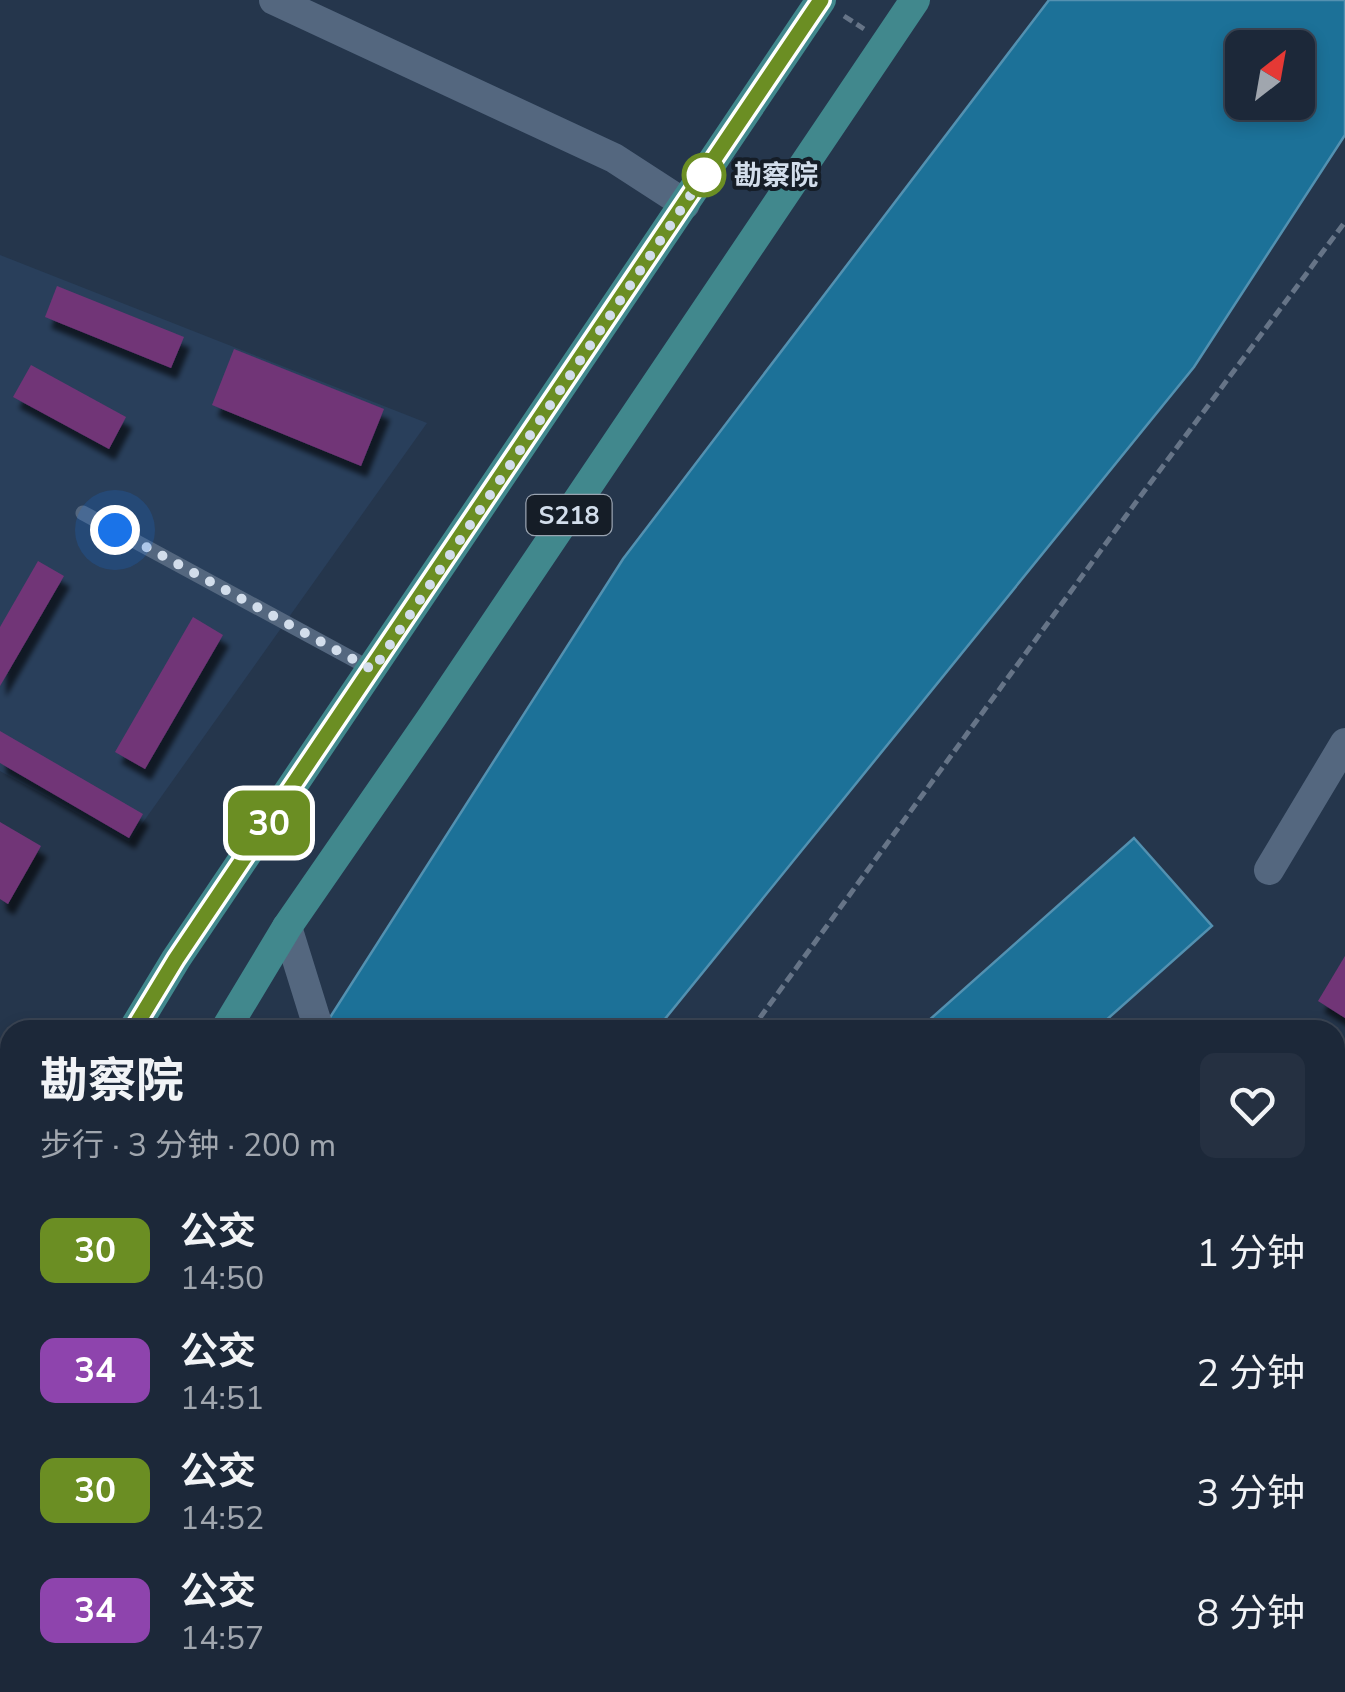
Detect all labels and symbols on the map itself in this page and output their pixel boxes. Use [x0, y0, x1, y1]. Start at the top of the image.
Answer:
north arrow [1225, 30, 1315, 120]
marker: 勘察院 [683, 154, 725, 196]
place label: 勘察院 [734, 157, 818, 195]
road number: S218 [526, 495, 612, 535]
your location [90, 505, 140, 555]
line badge: 30 [224, 790, 314, 856]

